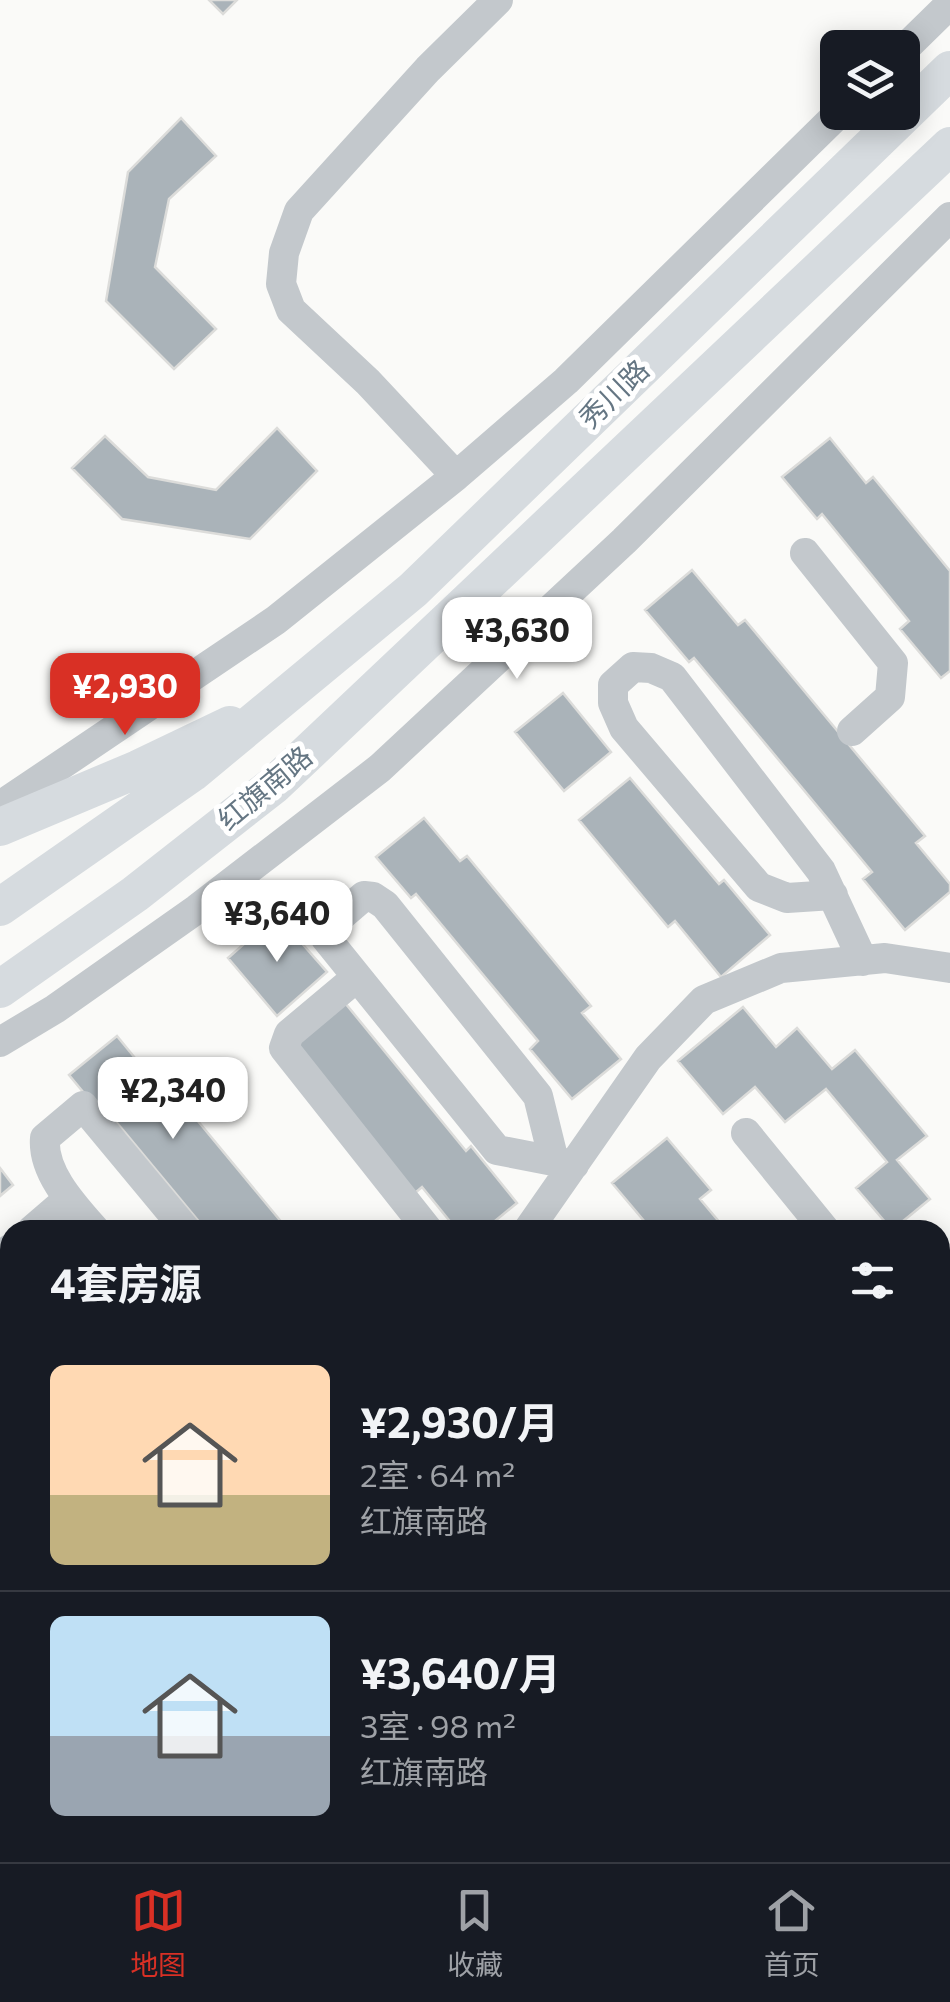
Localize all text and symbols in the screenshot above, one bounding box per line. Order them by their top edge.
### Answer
map controls [820,30,920,130]
button: layers [820,30,920,130]
street label: 秀川路 [571,352,655,435]
pin: ¥3,630 [436,597,598,682]
text: ¥3,630 [464,609,570,649]
pin: ¥2,930 [44,653,206,738]
text: ¥2,930 [72,665,178,705]
street label: 红旗南路 [211,738,318,836]
pin: ¥3,640 [196,880,358,965]
text: ¥3,640 [224,892,331,932]
pin: ¥2,340 [92,1057,254,1142]
text: ¥2,340 [120,1069,226,1109]
icon: filters [845,1253,900,1308]
text: 4套房源 [50,1256,202,1308]
text: ¥2,930/月 [360,1395,559,1447]
icon: home [130,1405,250,1525]
text: 2室 · 64 m² [360,1454,515,1494]
text: 红旗南路 [360,1500,488,1540]
text: ¥3,640/月 [360,1646,561,1698]
icon: home [130,1656,250,1776]
text: 3室 · 98 m² [360,1705,516,1745]
text: 红旗南路 [360,1751,488,1791]
tab: 地图 [130,1883,186,1983]
tab: 收藏 [447,1883,503,1983]
tab: 首页 [764,1883,820,1983]

